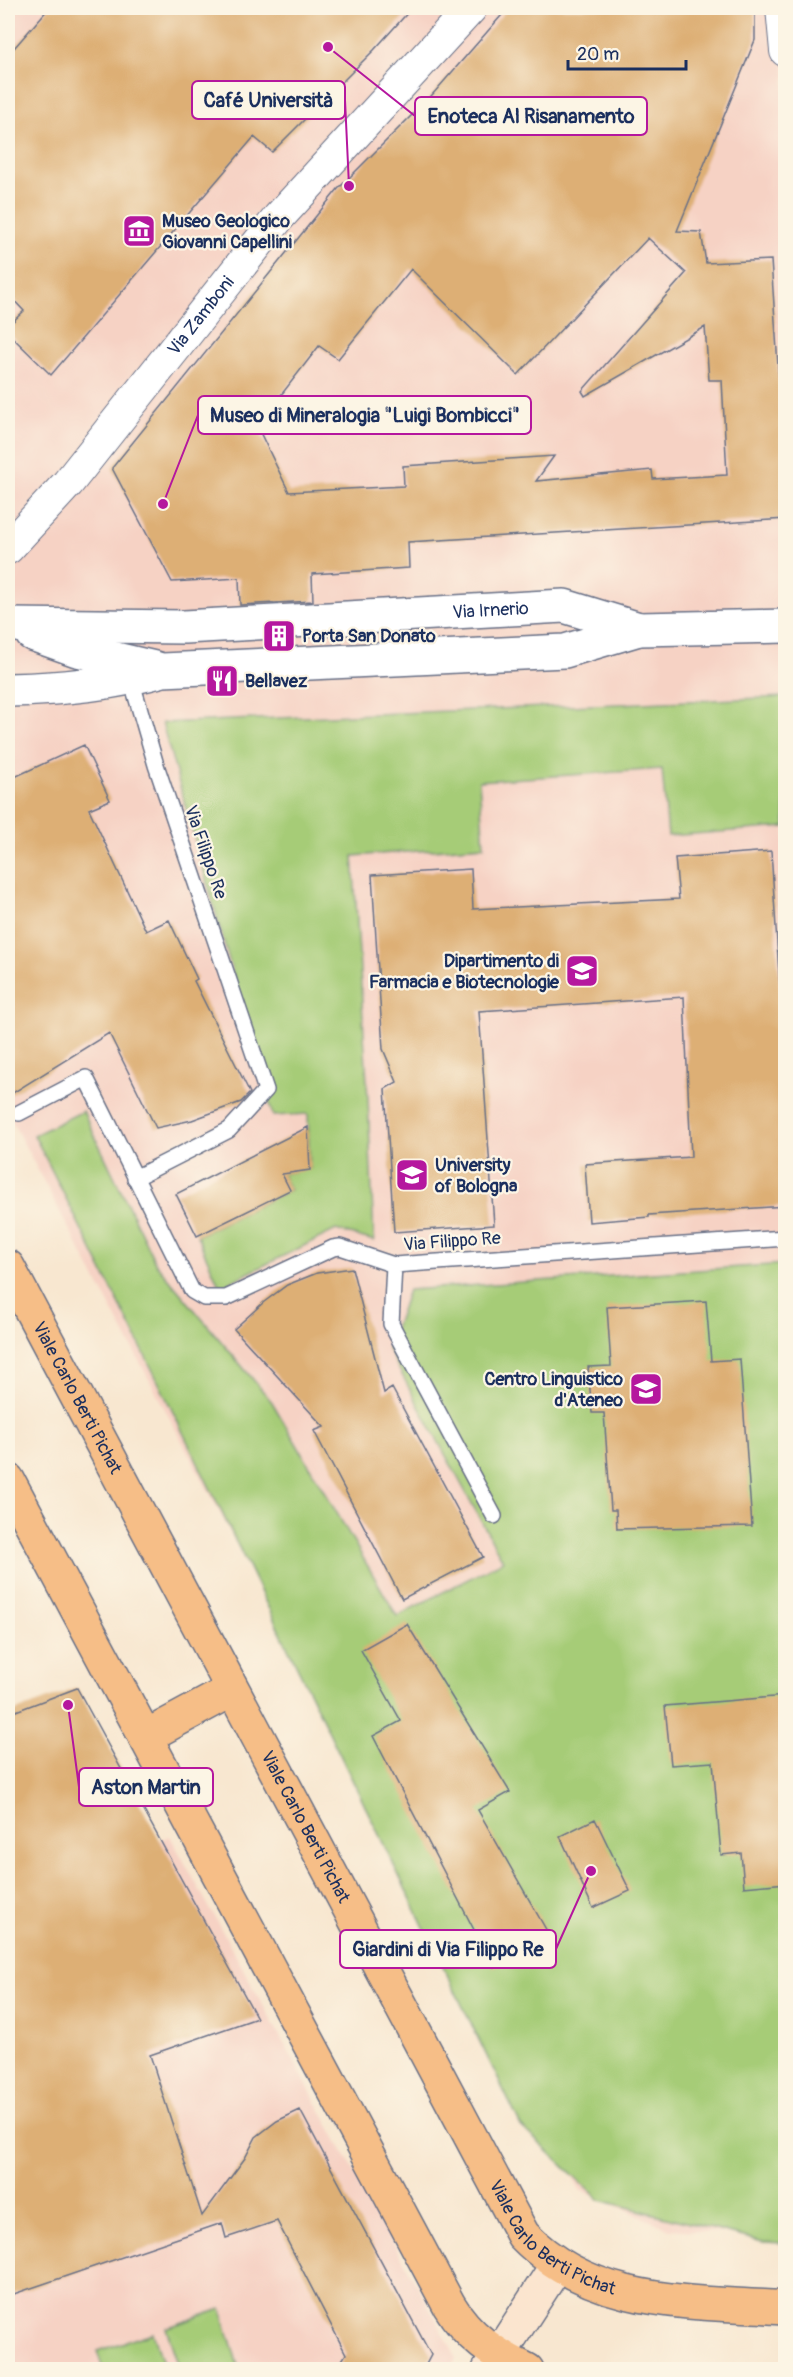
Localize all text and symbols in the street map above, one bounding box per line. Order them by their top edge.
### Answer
scale bar [568,33,686,71]
text: 20 m [577,43,619,66]
callout: Café Università [192,81,345,119]
text: Café Università [203,88,333,113]
callout: Enoteca Al Risanamento [415,97,647,135]
text: Enoteca Al Risanamento [427,104,635,129]
place label: Museo Geologico Giovanni Capellini [162,210,292,254]
museum icon: Museo Geologico Giovanni Capellini [121,213,157,249]
street label: Via Zamboni [163,272,240,360]
callout: Museo di Mineralogia "Luigi Bombicci" [198,396,531,434]
text: Museo di Mineralogia "Luigi Bombicci" [210,403,520,428]
street label: Via Irnerio [452,597,530,624]
building icon: Porta San Donato [261,618,297,654]
place label: Porta San Donato [302,625,436,648]
restaurant icon: Bellavez [204,663,240,699]
place label: Bellavez [245,670,308,693]
street label: Via Filippo Re [179,802,232,902]
place label: Dipartimento di Farmacia e Biotecnologie [369,950,560,994]
school or university icon: Dipartimento di Farmacia e Biotecnologie [564,953,600,989]
place label: University of Bologna [434,1154,518,1198]
school or university icon: University of Bologna [394,1157,430,1193]
street label: Via Filippo Re [403,1227,502,1256]
street label: Viale Carlo Berti Pichat [27,1318,127,1479]
place label: Centro Linguistico d'Ateneo [484,1368,623,1412]
school or university icon: Centro Linguistico d'Ateneo [628,1371,664,1407]
street label: Viale Carlo Berti Pichat [255,1747,356,1908]
callout: Aston Martin [79,1768,213,1806]
text: Aston Martin [91,1775,201,1800]
callout: Giardini di Via Filippo Re [340,1930,556,1968]
text: Giardini di Via Filippo Re [352,1937,545,1962]
street label: Viale Carlo Berti Pichat [484,2176,619,2301]

